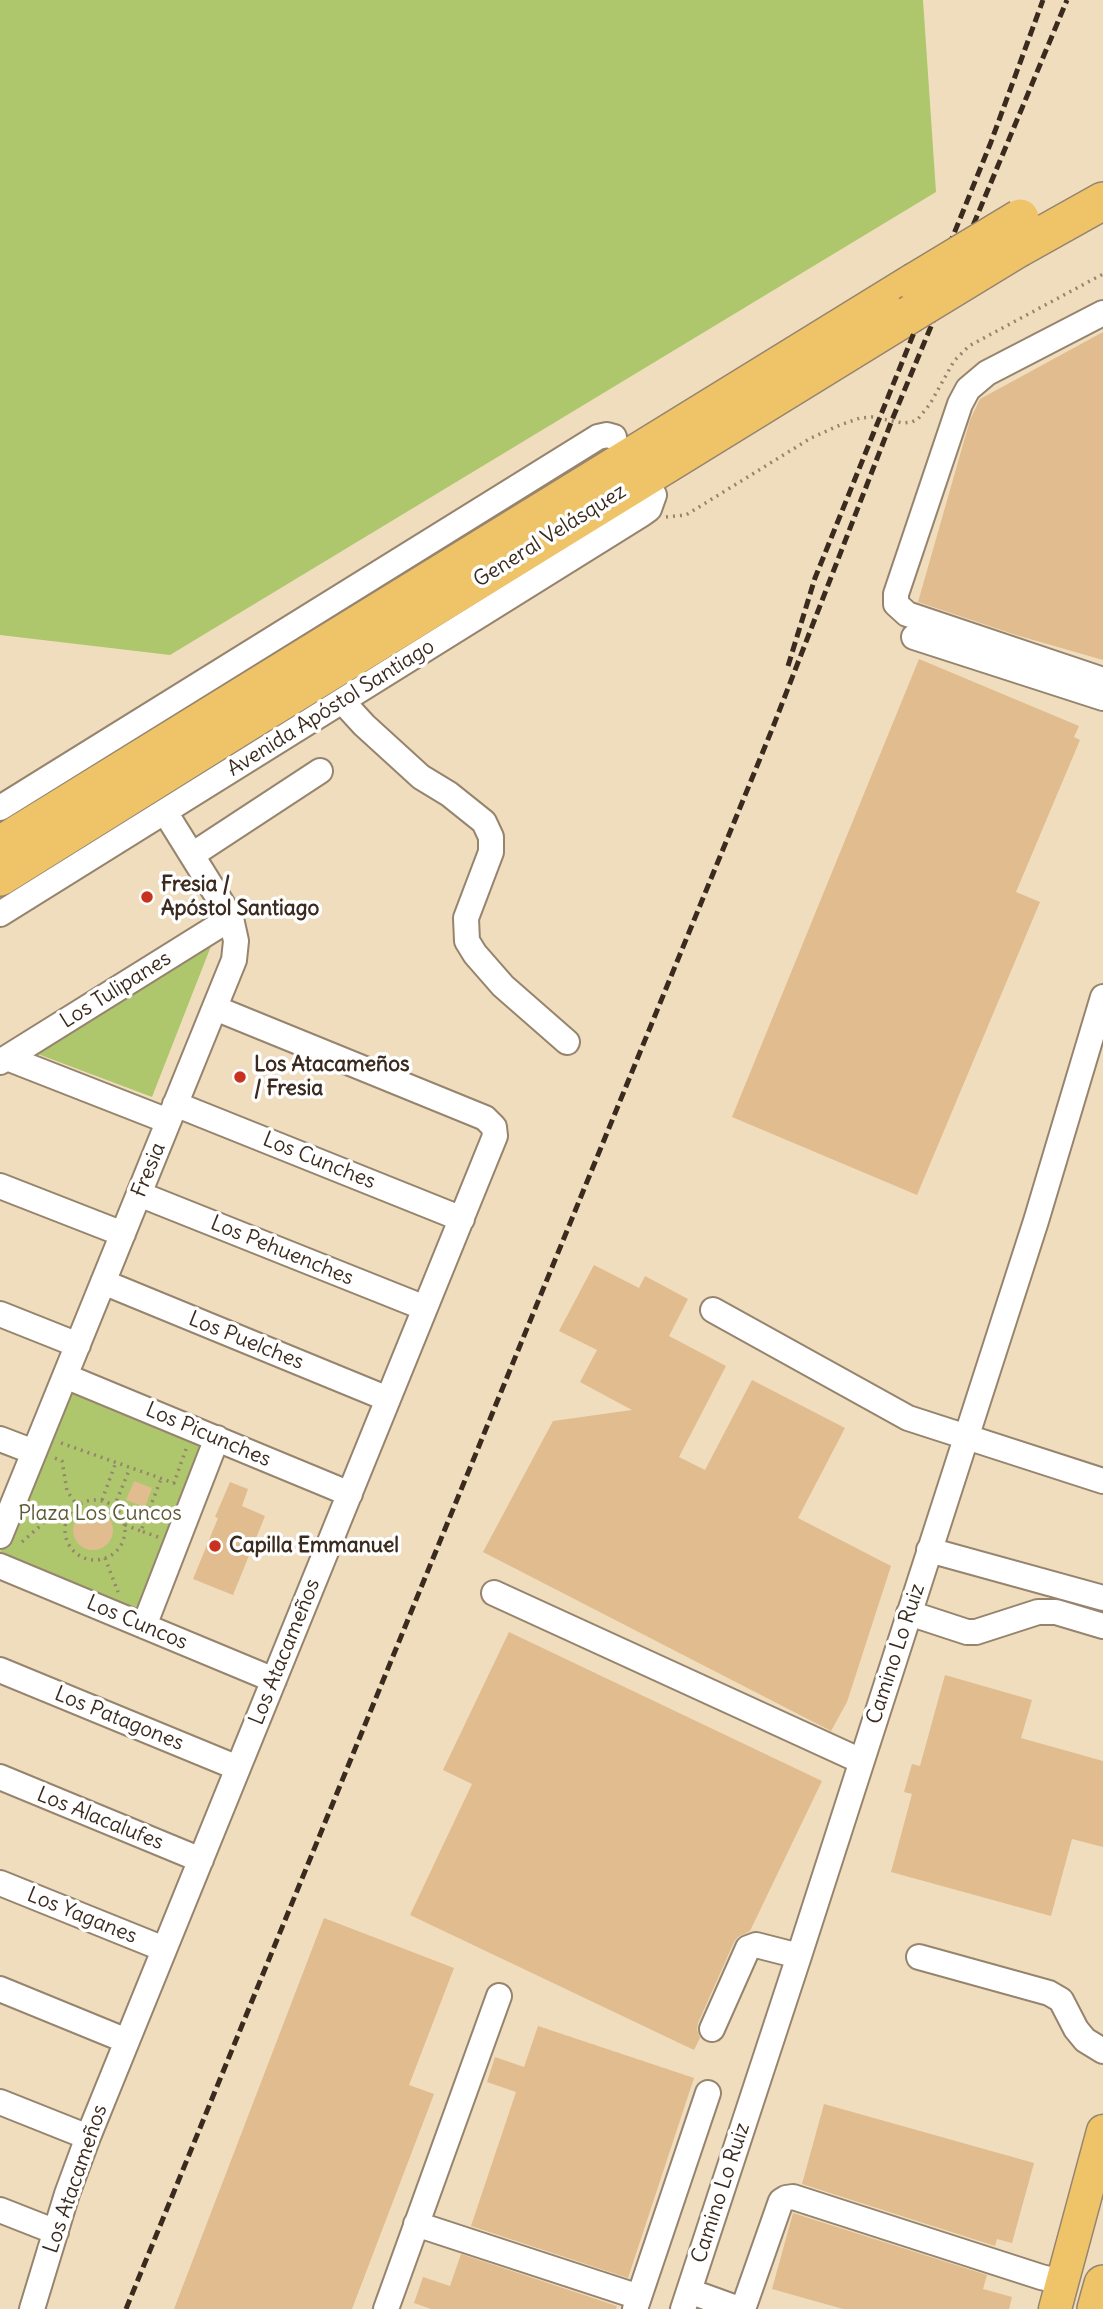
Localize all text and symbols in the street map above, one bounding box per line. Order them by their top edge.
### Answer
street label: General Velásquez [469,479,631,593]
street label: Avenida Apóstol Santiago [223,634,439,782]
place label: Fresia / Apóstol Santiago [161,872,319,922]
marker: Fresia / Apóstol Santiago [139,889,155,905]
street label: Los Tulipanes [56,946,176,1034]
place label: Los Atacameños / Fresia [254,1052,410,1102]
marker: Los Atacameños / Fresia [232,1069,248,1085]
street label: Los Cunches [259,1127,379,1195]
street label: Fresia [127,1139,171,1201]
street label: Los Pehuenches [207,1211,357,1291]
street label: Los Puelches [185,1306,307,1376]
street label: Los Picunches [142,1397,274,1473]
park label: Plaza Los Cuncos [18,1501,182,1527]
place label: Capilla Emmanuel [229,1533,399,1559]
marker: Capilla Emmanuel [207,1538,223,1554]
street label: Los Atacameños [244,1575,326,1729]
street label: Camino Lo Ruiz [861,1581,931,1727]
street label: Los Cuncos [83,1590,191,1656]
street label: Los Patagones [51,1682,187,1756]
street label: Los Alacalufes [33,1782,167,1856]
street label: Los Yaganes [23,1883,141,1949]
street label: Los Atacameños [39,2101,113,2257]
street label: Camino Lo Ruiz [686,2120,756,2266]

